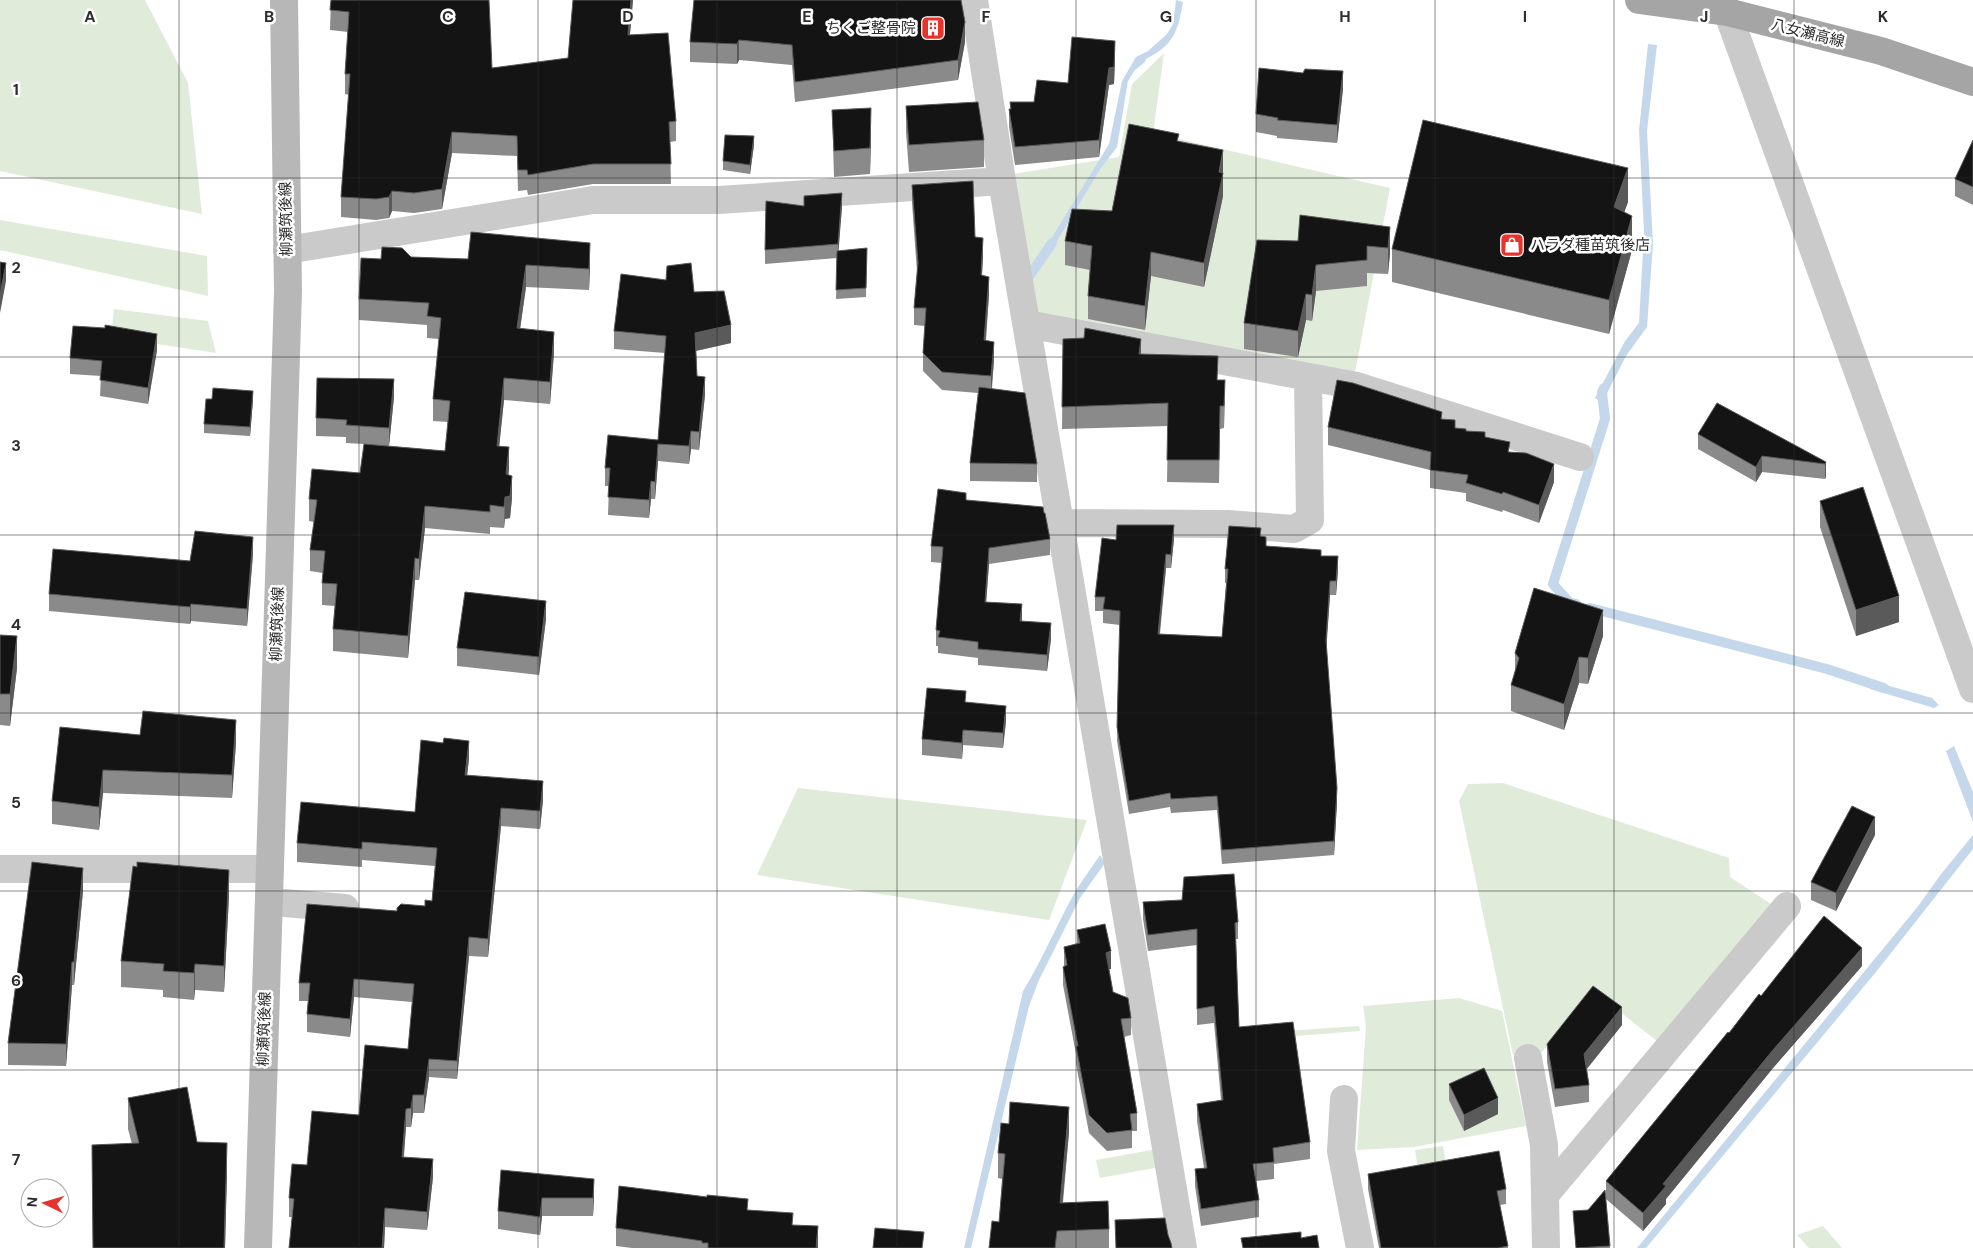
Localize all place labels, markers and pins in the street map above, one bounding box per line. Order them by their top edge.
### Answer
building icon: ちくご整骨院 [920,15,946,41]
place label: ちくご整骨院 [826,18,916,38]
shop icon: ハラダ種苗筑後店 [1499,232,1525,258]
place label: ハラダ種苗筑後店 [1530,235,1650,255]

